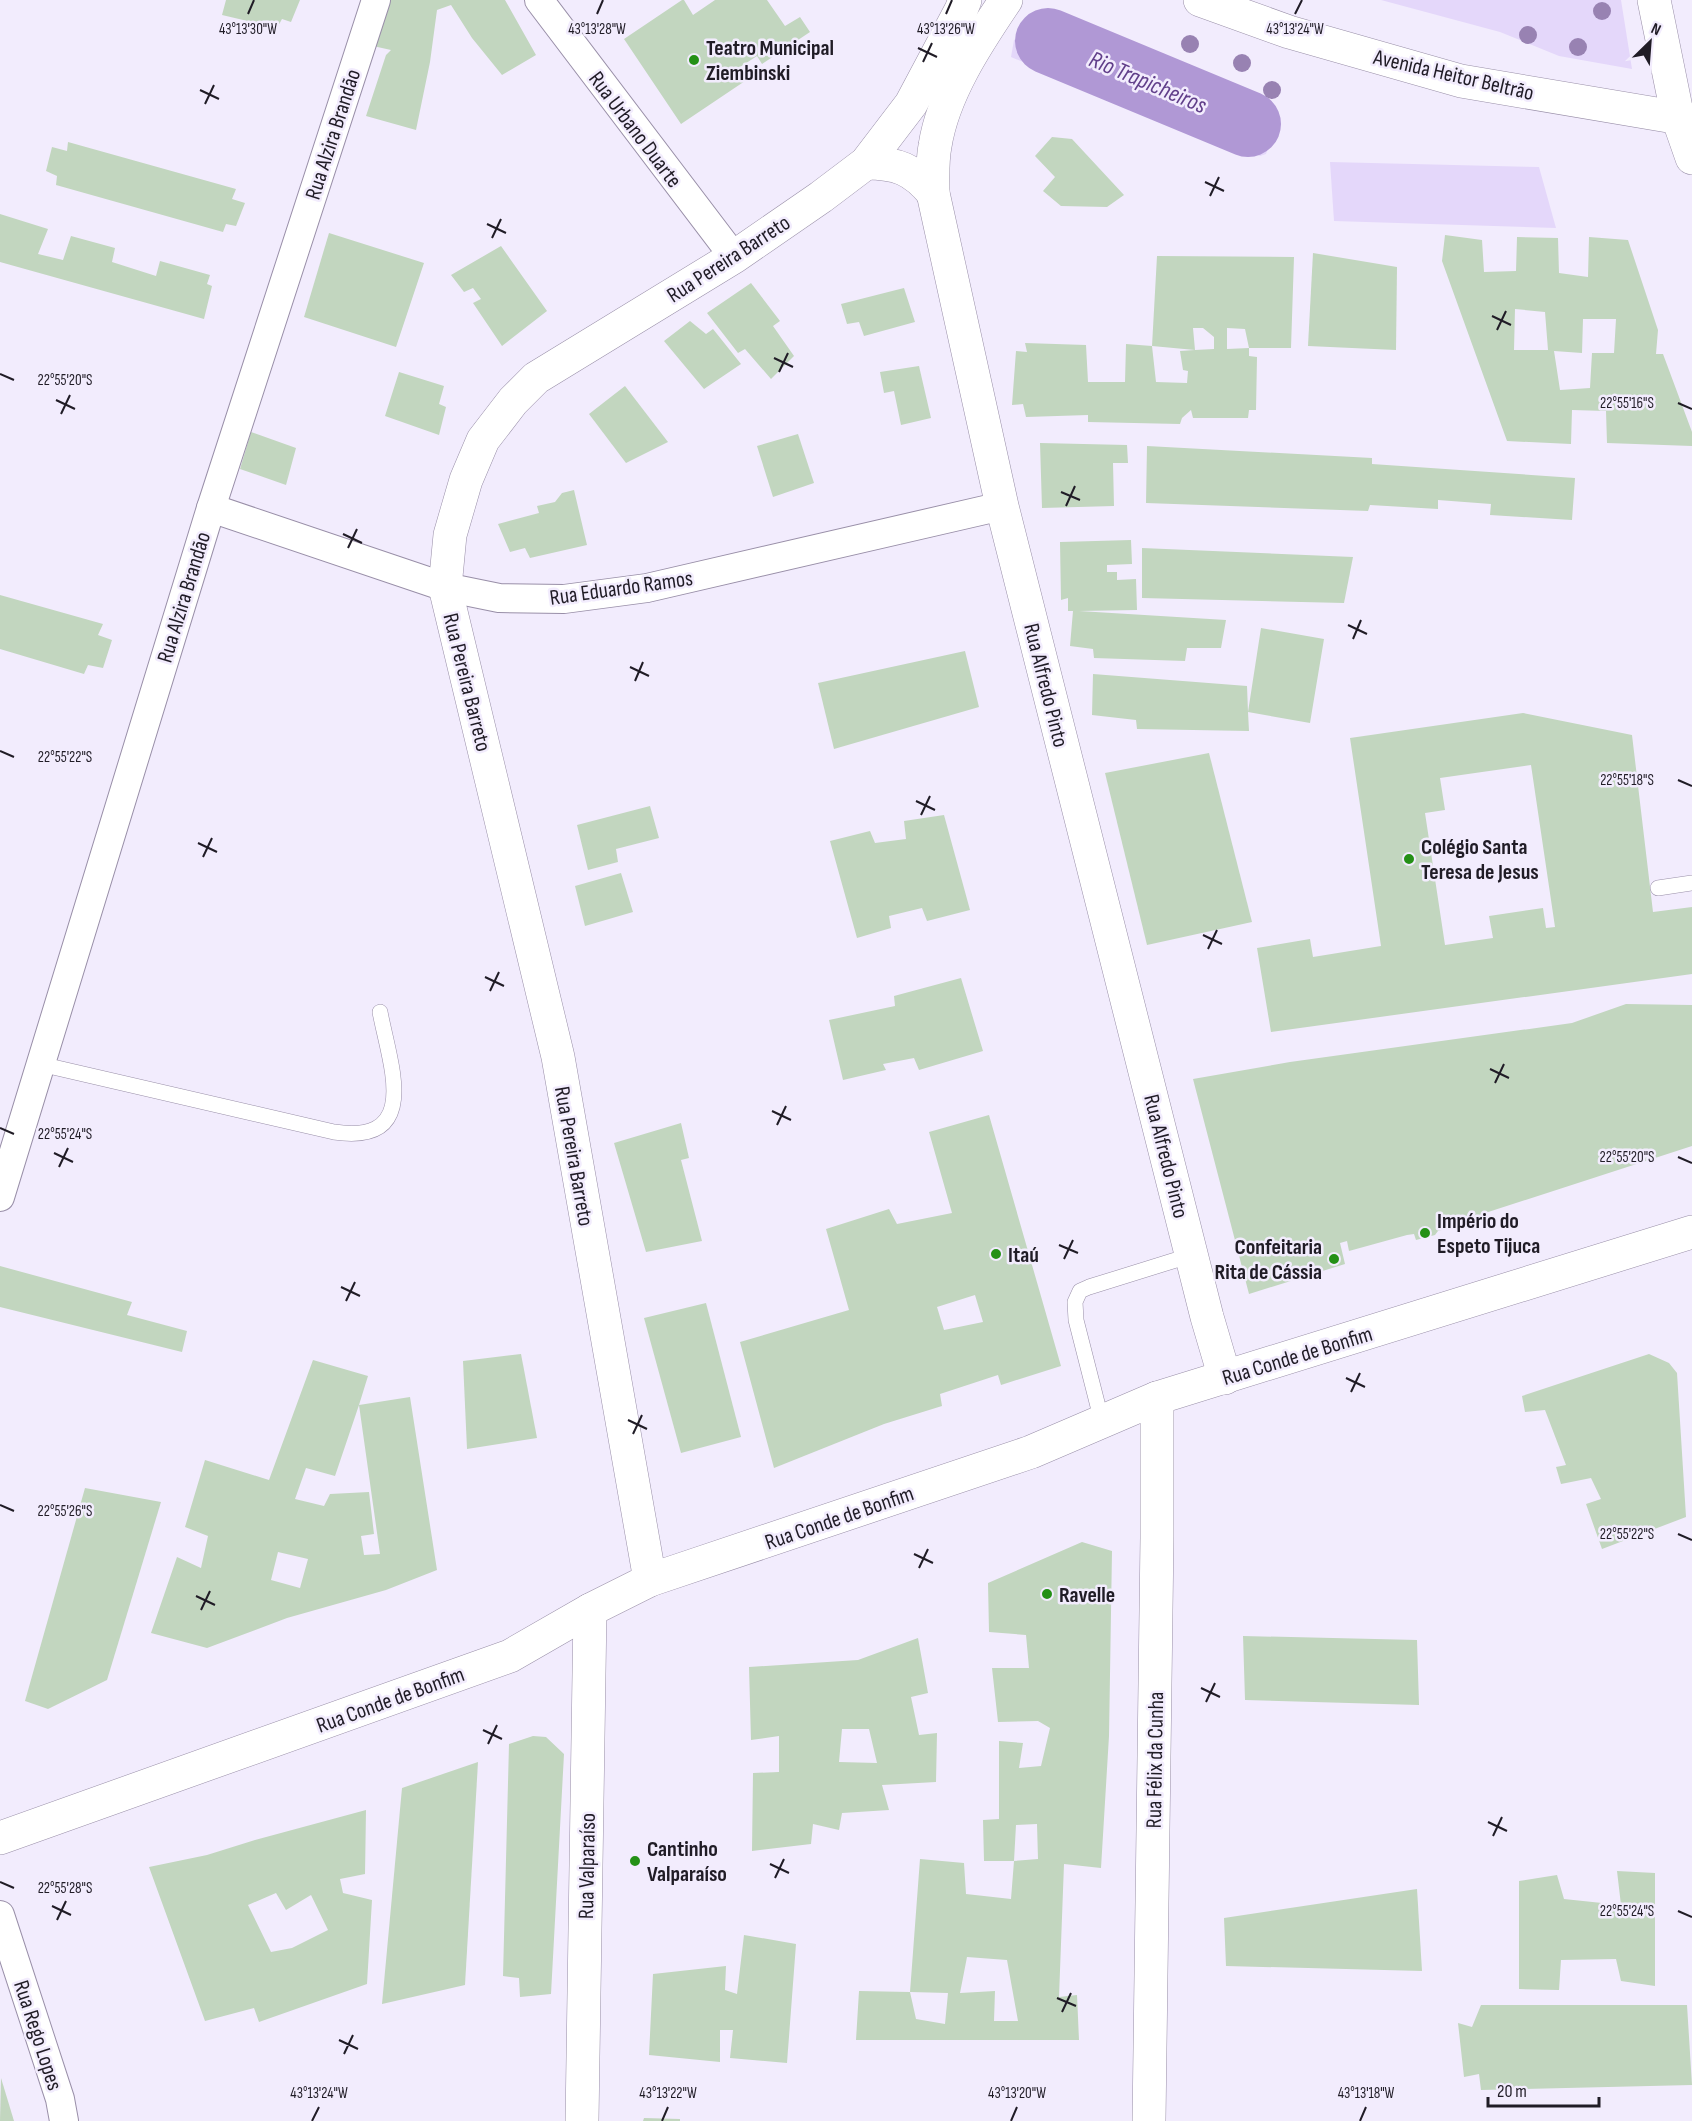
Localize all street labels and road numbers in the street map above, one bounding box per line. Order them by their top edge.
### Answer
street label: Avenida Heitor Beltrão [1370,44,1536,107]
street label: Rua Alzira Brandão [300,66,367,203]
street label: Rua Urbano Duarte [582,66,687,193]
street label: Rua Pereira Barreto [662,209,795,309]
street label: Rua Alzira Brandão [152,529,217,666]
street label: Rua Eduardo Ramos [548,565,695,612]
street label: Rua Pereira Barreto [436,611,497,754]
street label: Rua Alfredo Pinto [1017,621,1074,750]
street label: Rua Pereira Barreto [548,1084,599,1228]
street label: Rua Alfredo Pinto [1137,1092,1194,1221]
street label: Rua Conde de Bonfim [1219,1321,1376,1392]
street label: Rua Conde de Bonfim [762,1480,917,1556]
street label: Rua Conde de Bonfim [313,1661,468,1740]
street label: Rua Félix da Cunha [1141,1691,1170,1829]
street label: Rua Valparaíso [573,1813,602,1919]
street label: Rua Rego Lopes [7,1977,68,2094]

